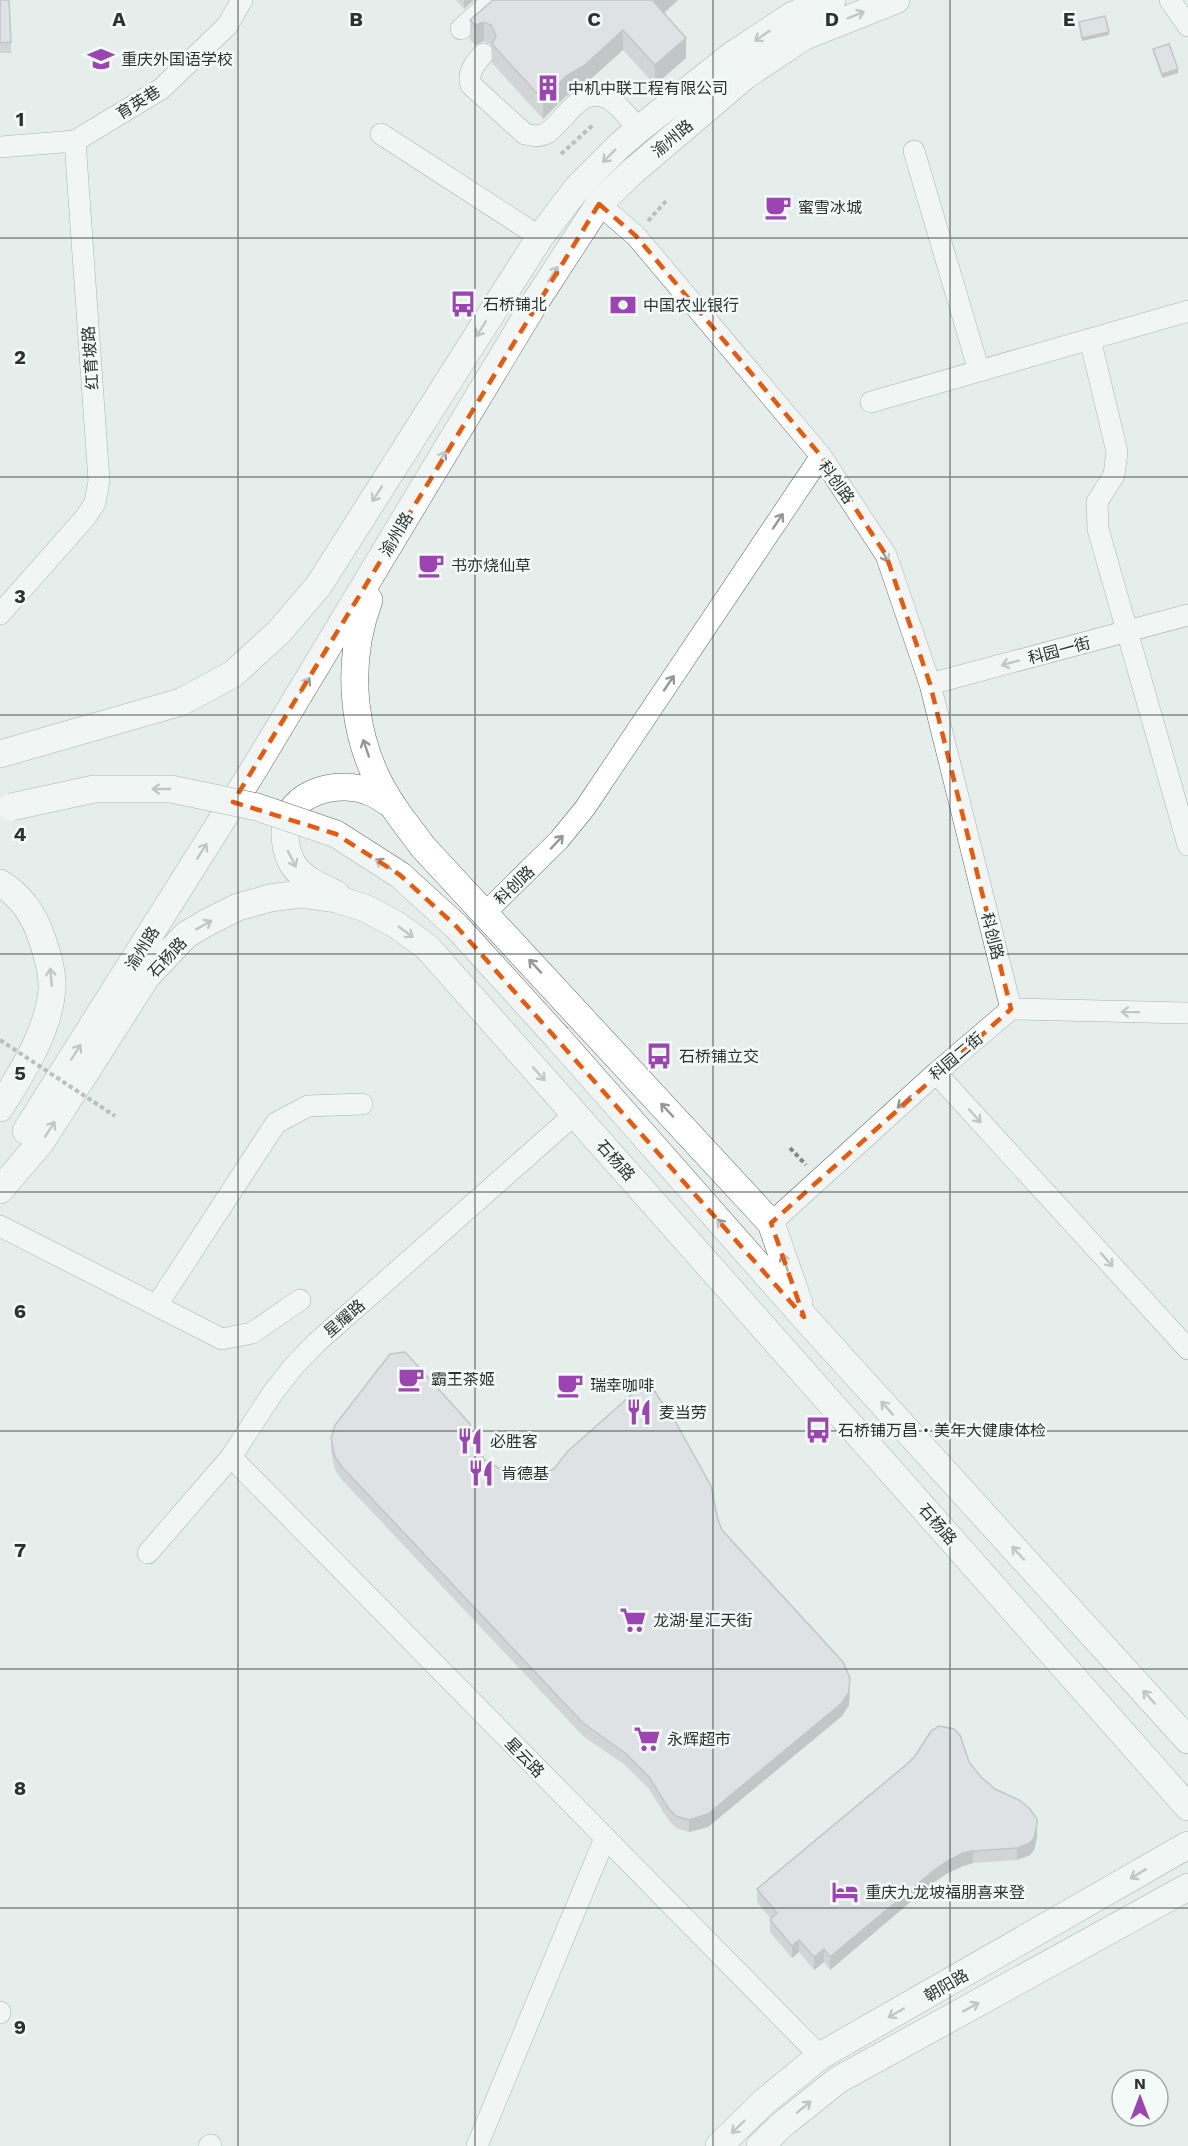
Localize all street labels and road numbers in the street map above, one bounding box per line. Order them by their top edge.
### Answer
street label: 育英巷 [113,82,164,123]
street label: 渝州路 [648,116,697,161]
street label: 红育坡路 [79,325,102,391]
street label: 科创路 [815,457,858,507]
street label: 渝州路 [376,509,417,560]
street label: 科园一街 [1026,633,1093,668]
street label: 科创路 [490,862,538,909]
street label: 科创路 [977,911,1008,962]
street label: 渝州路 [122,923,163,974]
street label: 石杨路 [144,933,191,981]
street label: 科园二街 [926,1029,987,1084]
street label: 石杨路 [593,1136,639,1185]
street label: 星耀路 [320,1295,369,1341]
street label: 石杨路 [915,1500,961,1549]
street label: 星云路 [501,1733,548,1781]
street label: 朝阳路 [921,1965,972,2006]

